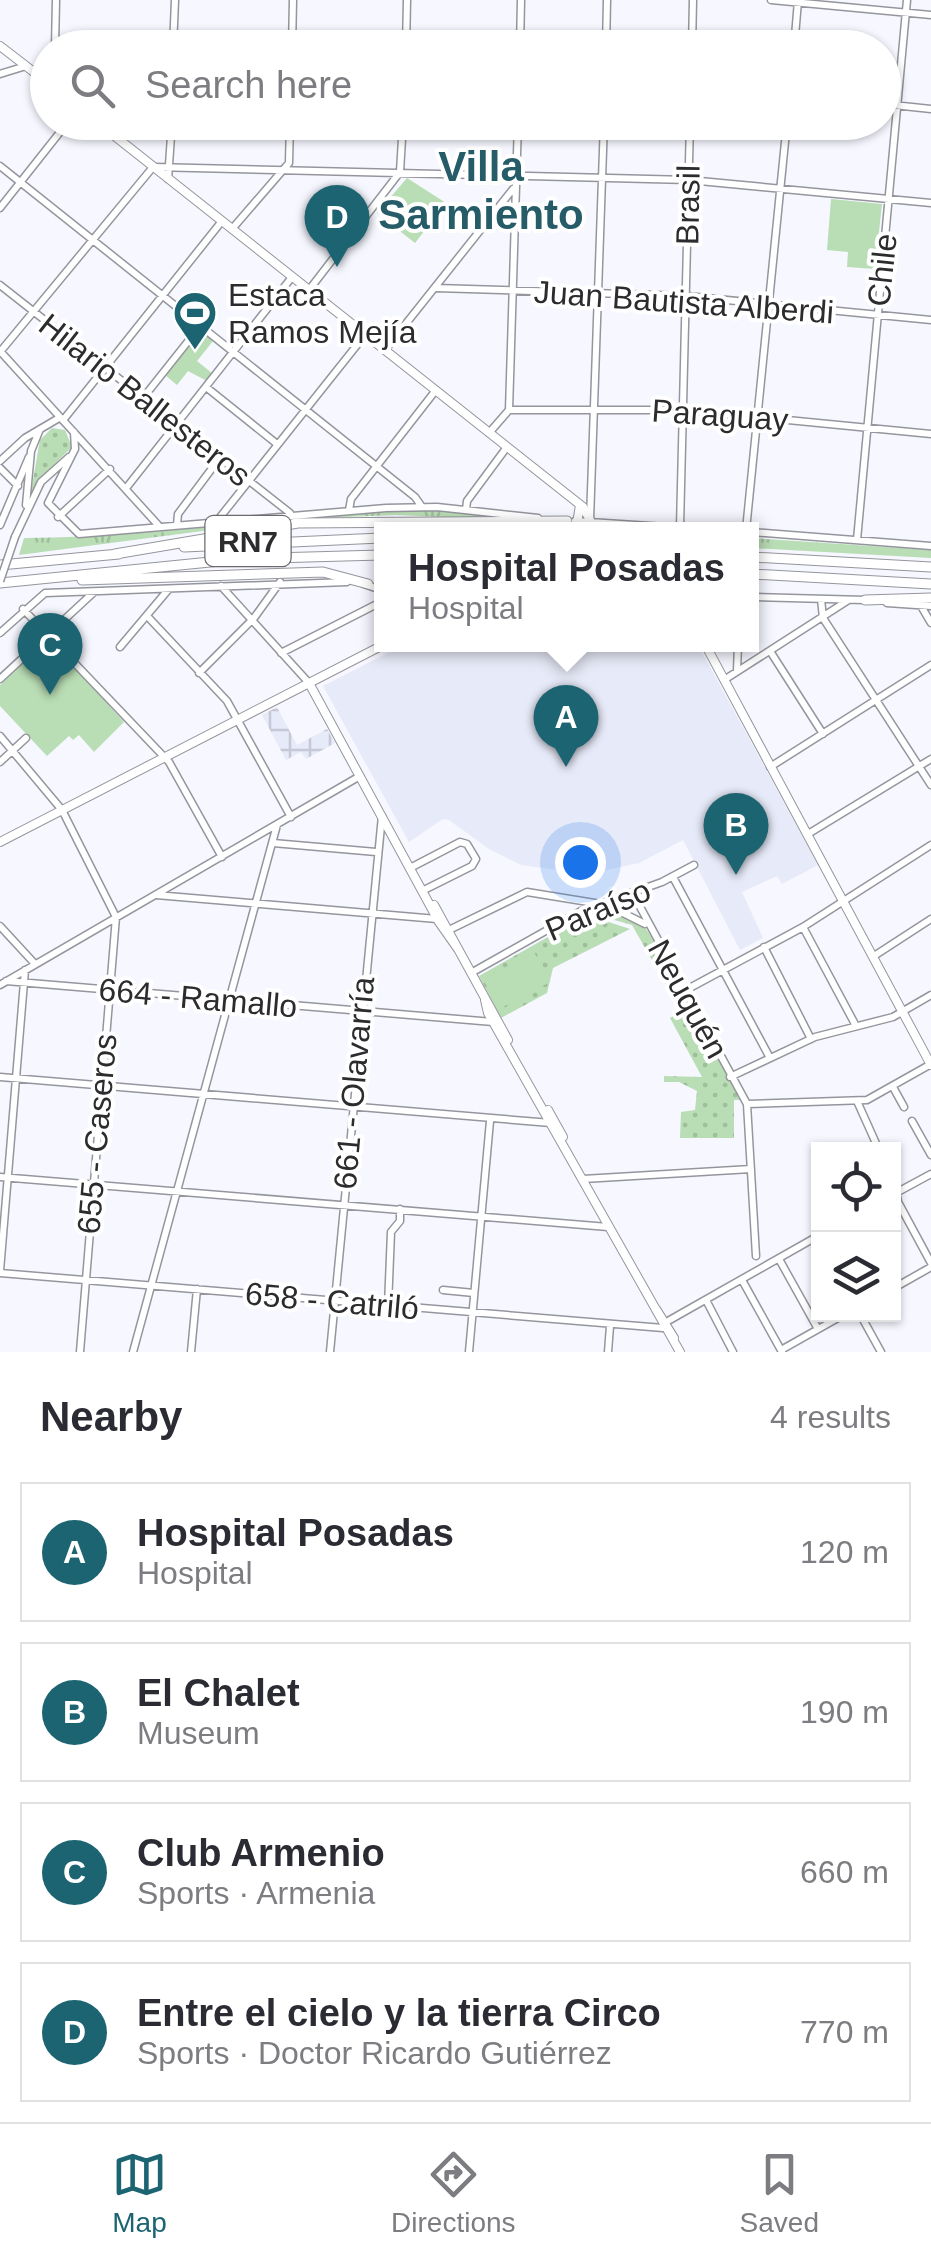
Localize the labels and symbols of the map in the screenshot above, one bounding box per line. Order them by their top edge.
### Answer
district label: Villa Sarmiento [378,143,584,238]
street label: Brasil [669,165,707,245]
pin: D [304,184,370,267]
street label: Chile [860,232,904,308]
street label: Juan Bautista Alberdi [533,274,835,330]
place label: Estaca Ramos Mejía [228,277,417,350]
sports icon: Estaca Ramos Mejía [172,290,218,351]
street label: Hilario Ballesteros [32,306,258,494]
street label: Paraguay [650,392,790,438]
road number: RN7 [206,516,290,566]
pin: C [18,612,82,695]
pin: A [534,684,598,767]
pin: B [704,792,768,875]
your location [555,837,606,888]
street label: Paraíso [540,872,656,948]
street label: Neuquén [641,933,735,1065]
street label: 664 - Ramallo [97,971,299,1025]
street label: 661 - Olavarría [327,975,381,1191]
street label: 655 - Caseros [70,1032,124,1236]
street label: 658 - Catriló [244,1275,420,1327]

